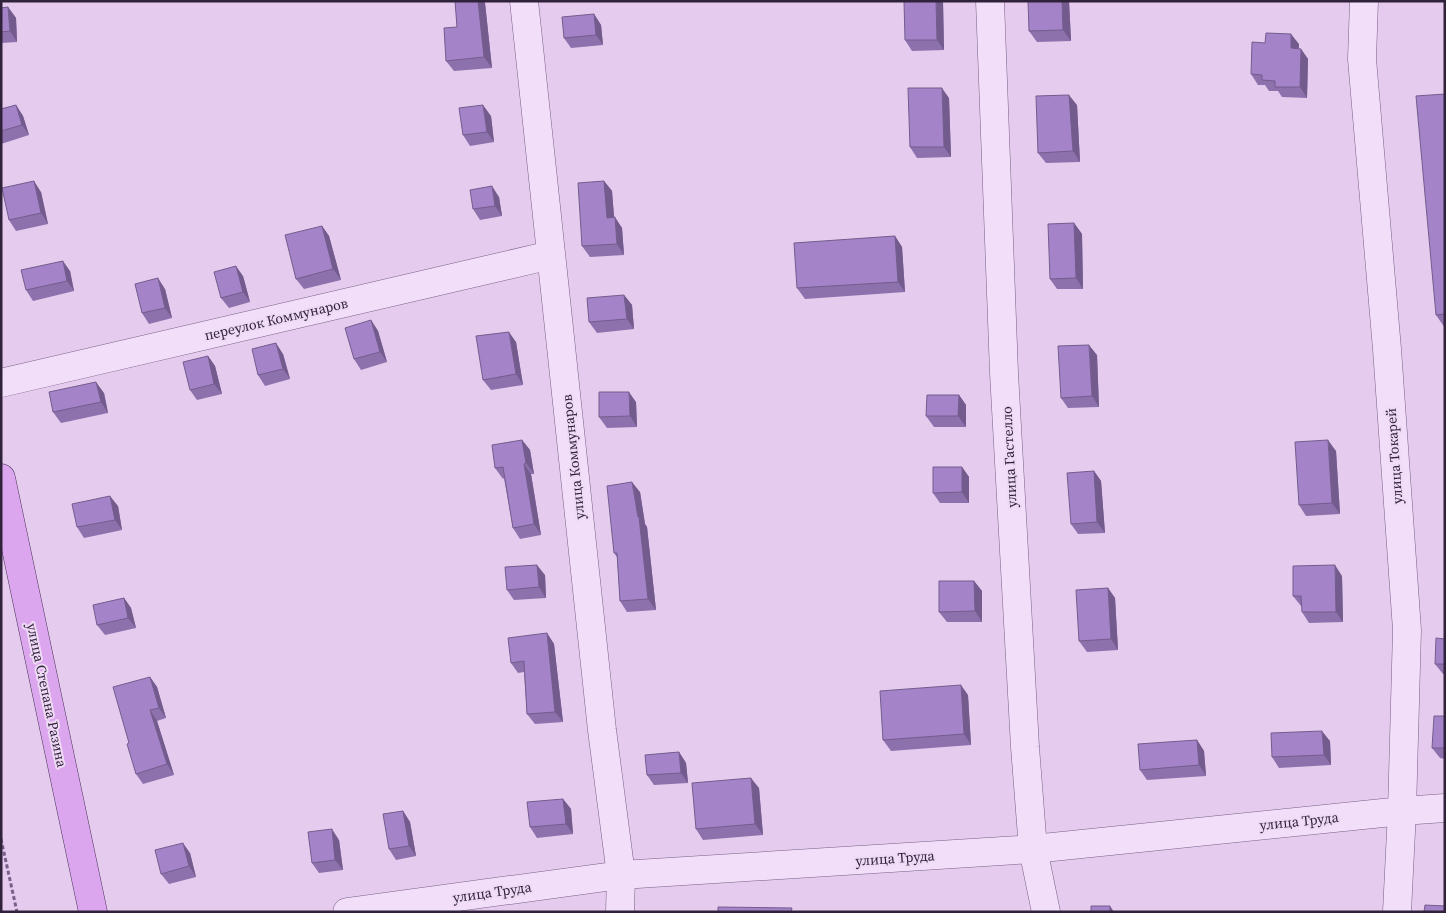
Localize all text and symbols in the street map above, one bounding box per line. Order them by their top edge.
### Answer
street label: переулок Коммунаров [202,293,350,345]
street label: улица Коммунаров [556,394,590,520]
street label: улица Гастелло [996,405,1022,508]
street label: улица Токарей [1381,407,1407,505]
street label: улица Степана Разина [22,621,72,770]
street label: улица Труда [1258,807,1340,835]
street label: улица Труда [855,845,936,871]
street label: улица Труда [451,876,534,907]

